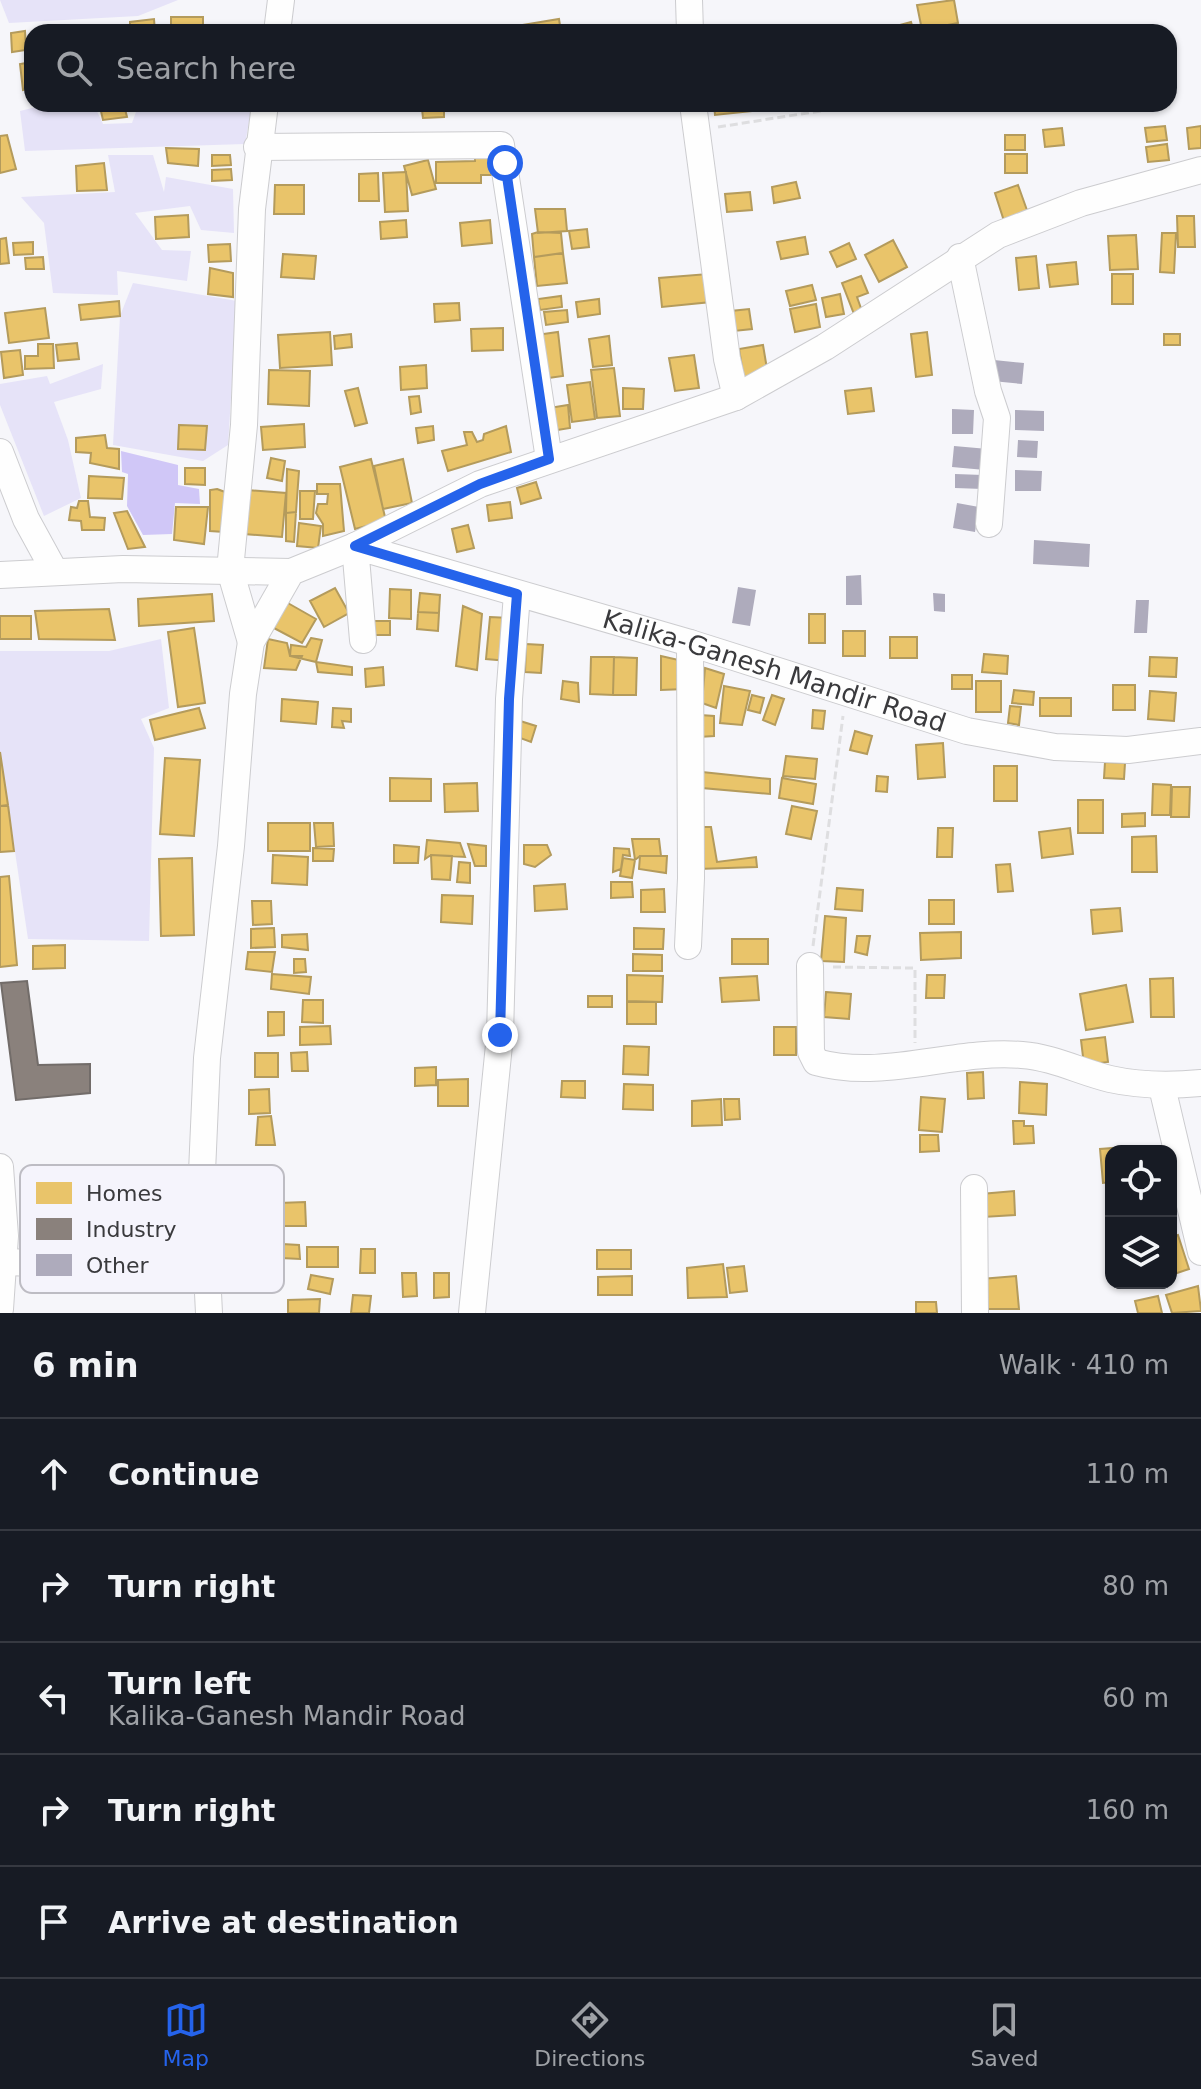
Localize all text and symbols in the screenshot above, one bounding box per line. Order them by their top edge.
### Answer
search box [24,24,1177,112]
icon: search [52,46,96,90]
text: Search here [116,51,296,86]
route start [487,145,523,181]
street label: Kalika-Ganesh Mandir Road [599,604,950,738]
route end [482,1017,518,1053]
map controls [1105,1145,1177,1289]
button: locate [1105,1145,1177,1217]
legend [20,1165,284,1293]
text: Homes [86,1181,162,1206]
text: Industry [86,1217,177,1242]
button: layers [1105,1217,1177,1289]
text: Other [86,1253,149,1278]
text: 6 min [32,1345,139,1385]
text: Walk · 410 m [999,1350,1169,1380]
icon: ahead [32,1452,76,1496]
text: Continue [108,1457,260,1492]
text: 110 m [1086,1459,1169,1489]
icon: right [32,1564,76,1608]
text: Turn right [108,1569,275,1604]
text: 80 m [1102,1571,1169,1601]
text: Turn left [108,1666,251,1701]
icon: left [32,1676,76,1720]
text: 60 m [1102,1683,1169,1713]
text: Kalika-Ganesh Mandir Road [108,1701,465,1731]
icon: right [32,1788,76,1832]
text: Turn right [108,1793,275,1828]
text: 160 m [1086,1795,1169,1825]
icon: arrive [32,1900,76,1944]
text: Arrive at destination [108,1905,459,1940]
tab: Map [163,1998,209,2071]
tab: Directions [534,1998,645,2071]
tab: Saved [970,1998,1038,2071]

